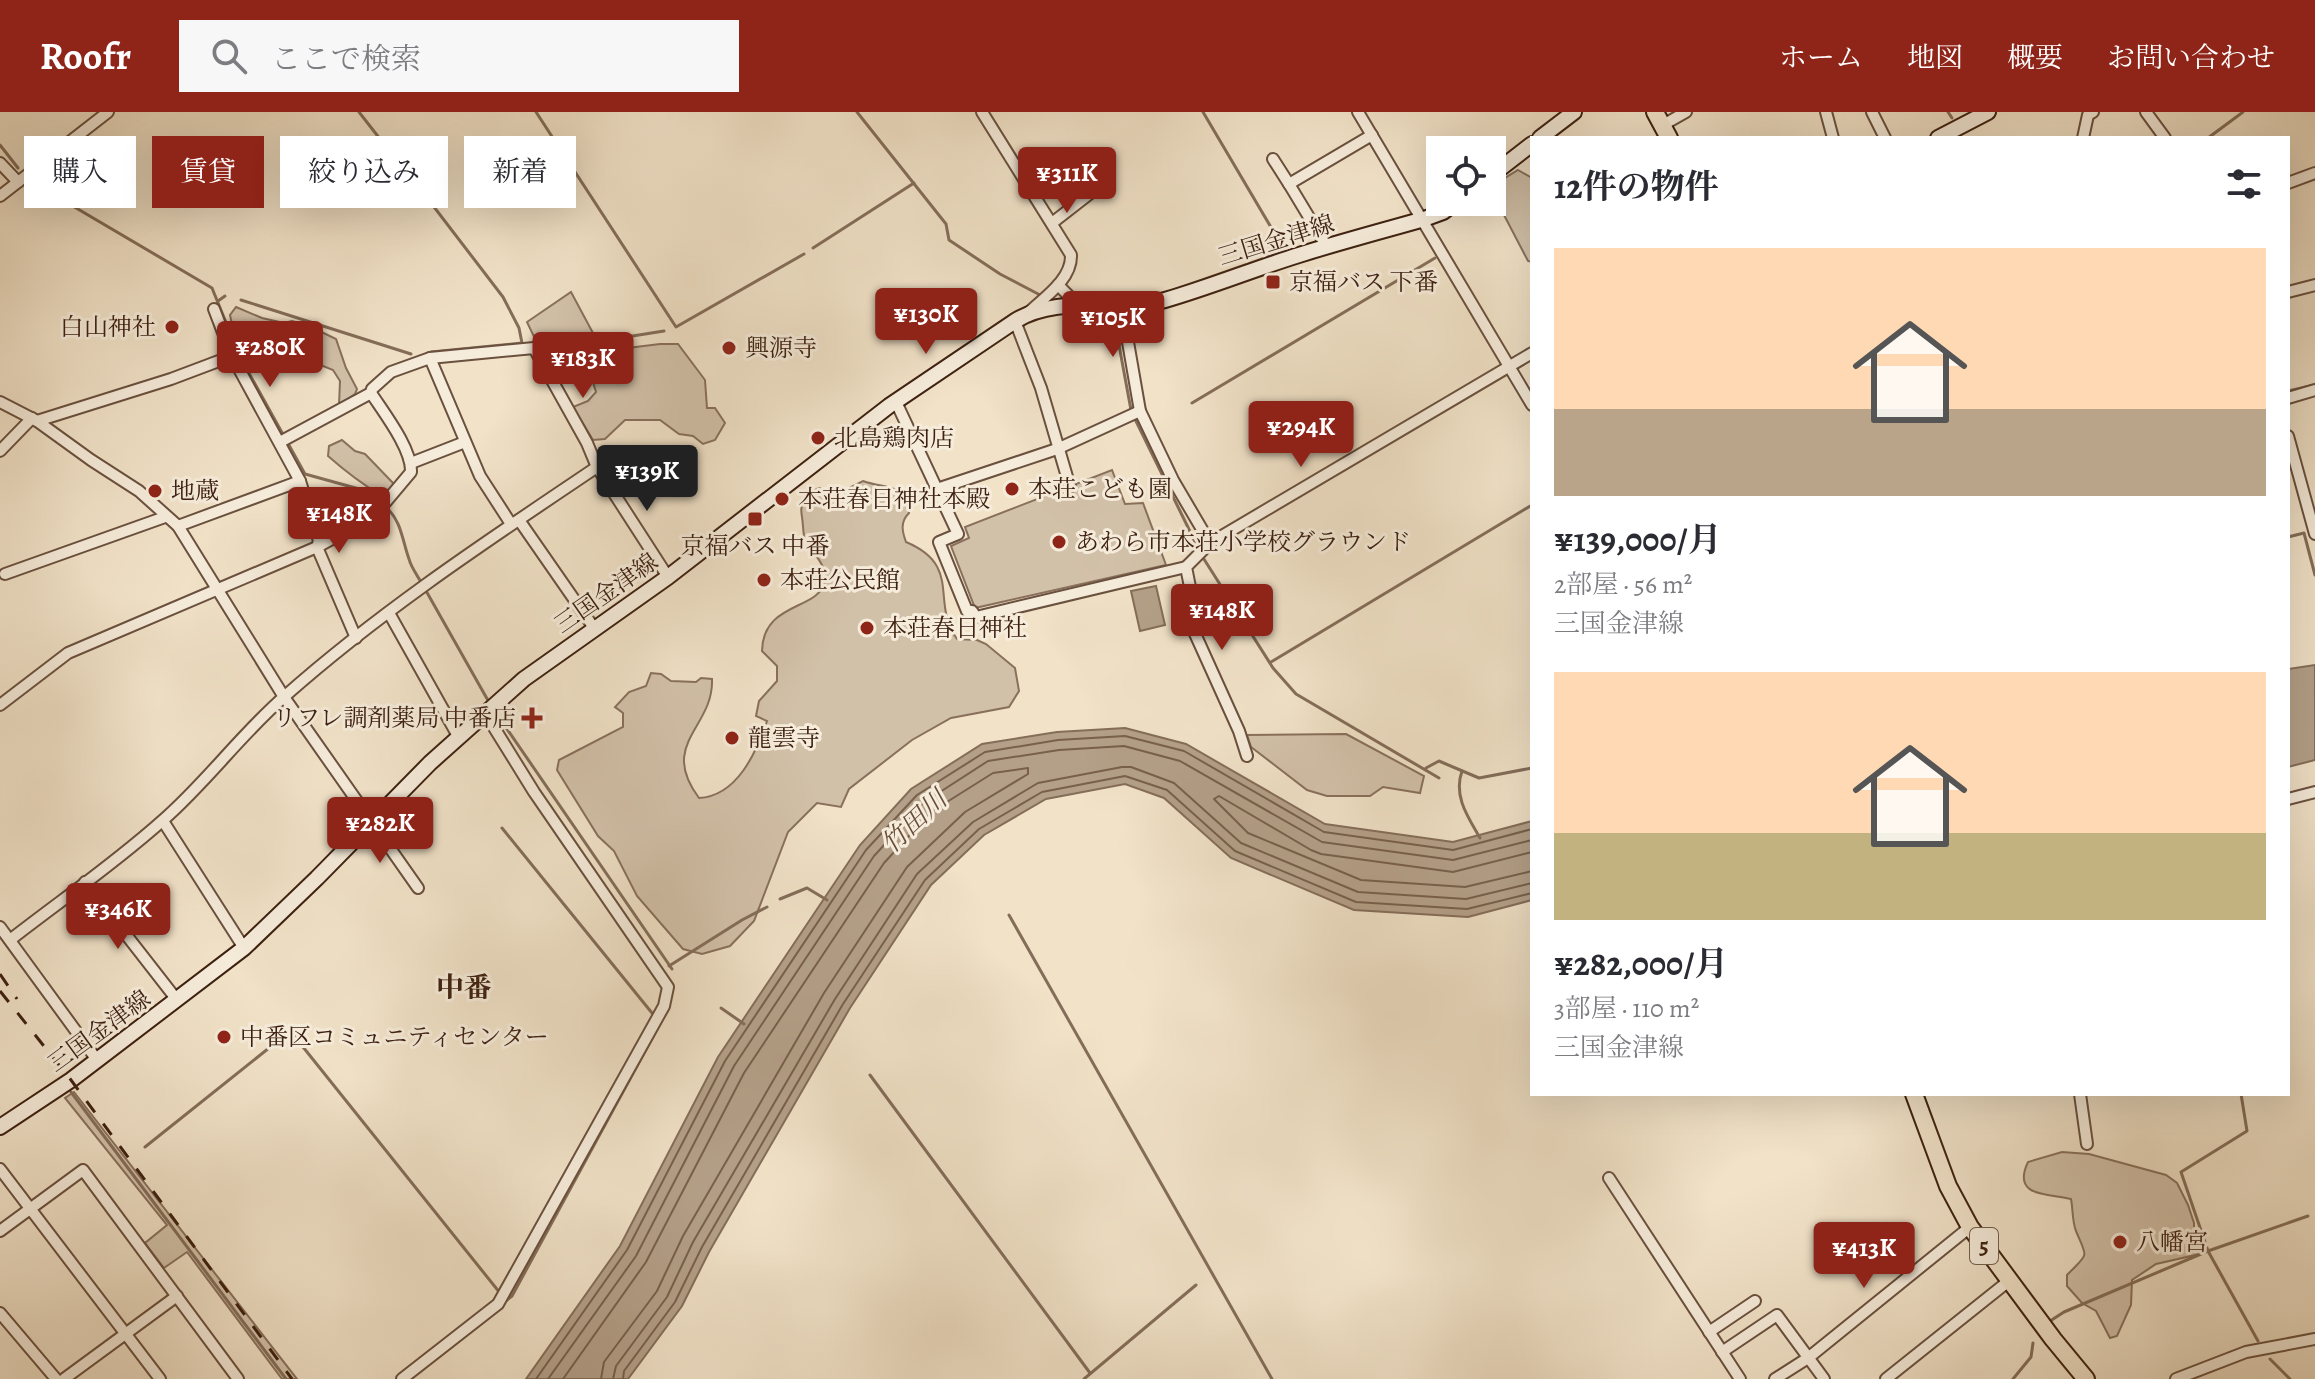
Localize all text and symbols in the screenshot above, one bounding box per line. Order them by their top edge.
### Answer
search box [179,20,739,92]
text: Roofr [40,30,131,82]
icon: search [207,34,251,78]
text: ここで検索 [271,39,421,79]
text: ホーム [1779,39,1863,77]
text: 地図 [1907,39,1963,77]
text: 概要 [2007,39,2063,77]
text: お問い合わせ [2107,39,2275,77]
chip: 購入 [24,136,136,208]
chip: 賃貸 [152,136,264,208]
chip: 絞り込み [280,136,448,208]
chip: 新着 [464,136,576,208]
map controls [1426,136,1506,216]
button: locate [1426,136,1506,216]
pin: ¥311K [1011,147,1123,215]
text: ¥311K [1036,155,1098,190]
icon: filters [2222,162,2266,206]
text: 12件の物件 [1554,163,1719,210]
street label: 三国金津線 [1214,207,1338,273]
place label: 京福バス 下番 [1289,266,1438,298]
marker: 京福バス 下番 [1264,273,1282,291]
pin: ¥130K [870,288,982,356]
pin: ¥105K [1057,291,1169,359]
text: ¥130K [893,296,959,331]
text: ¥105K [1080,299,1146,334]
icon: home [1838,300,1982,444]
place label: 白山神社 [60,311,156,343]
marker: 白山神社 [163,318,181,336]
pin: ¥280K [214,321,326,389]
text: ¥280K [235,329,305,364]
pin: ¥183K [527,332,639,400]
place label: 興源寺 [745,332,817,364]
marker: 興源寺 [720,339,738,357]
text: ¥183K [551,340,615,375]
pin: ¥294K [1245,401,1357,469]
text: ¥294K [1267,409,1335,444]
place label: 北島鶏肉店 [834,422,954,454]
marker: 北島鶏肉店 [809,429,827,447]
pin: ¥139K [591,445,703,513]
text: ¥139K [615,453,679,488]
place label: 本荘こども園 [1028,473,1172,505]
place label: 地蔵 [171,475,219,507]
marker: 本荘こども園 [1003,480,1021,498]
marker: 地蔵 [146,482,164,500]
place label: 本荘春日神社本殿 [798,483,990,515]
pin: ¥148K [283,487,395,555]
marker: 本荘春日神社本殿 [773,490,791,508]
text: ¥148K [306,495,372,530]
marker: 京福バス 中番 [746,510,764,528]
text: ¥139,000/月 [1554,516,1722,563]
place label: あわら市本荘小学校グラウンド [1075,526,1411,558]
place label: 京福バス 中番 [681,530,829,562]
marker: あわら市本荘小学校グラウンド [1050,533,1068,551]
street label: 三国金津線 [548,545,664,641]
place label: 本荘公民館 [780,564,900,596]
text: 2部屋 · 56 m² [1554,567,1692,602]
marker: 本荘公民館 [755,571,773,589]
pin: ¥148K [1166,584,1278,652]
text: ¥148K [1189,592,1255,627]
text: 三国金津線 [1554,606,1684,641]
place label: 本荘春日神社 [883,612,1027,644]
marker: 本荘春日神社 [858,619,876,637]
place label: リフレ調剤薬局 中番店 [272,702,516,734]
marker: リフレ調剤薬局 中番店 [523,709,541,727]
place label: 龍雲寺 [748,722,820,754]
icon: home [1838,724,1982,868]
marker: 龍雲寺 [723,729,741,747]
water label: 竹田川 [874,781,957,861]
pin: ¥282K [324,797,436,865]
text: ¥282K [345,805,415,840]
pin: ¥346K [62,883,174,951]
text: ¥346K [84,891,152,926]
text: ¥282,000/月 [1554,940,1728,987]
district label: 中番 [436,969,492,1007]
street label: 三国金津線 [41,983,157,1079]
text: 3部屋 · 110 m² [1554,991,1699,1026]
place label: 中番区コミュニティセンター [240,1021,549,1053]
marker: 中番区コミュニティセンター [215,1028,233,1046]
text: 三国金津線 [1554,1030,1684,1065]
pin: ¥413K [1808,1222,1920,1290]
place label: 八幡宮 [2136,1226,2208,1258]
road number: 5 [1970,1228,1998,1264]
text: ¥413K [1832,1230,1896,1265]
marker: 八幡宮 [2111,1233,2129,1251]

